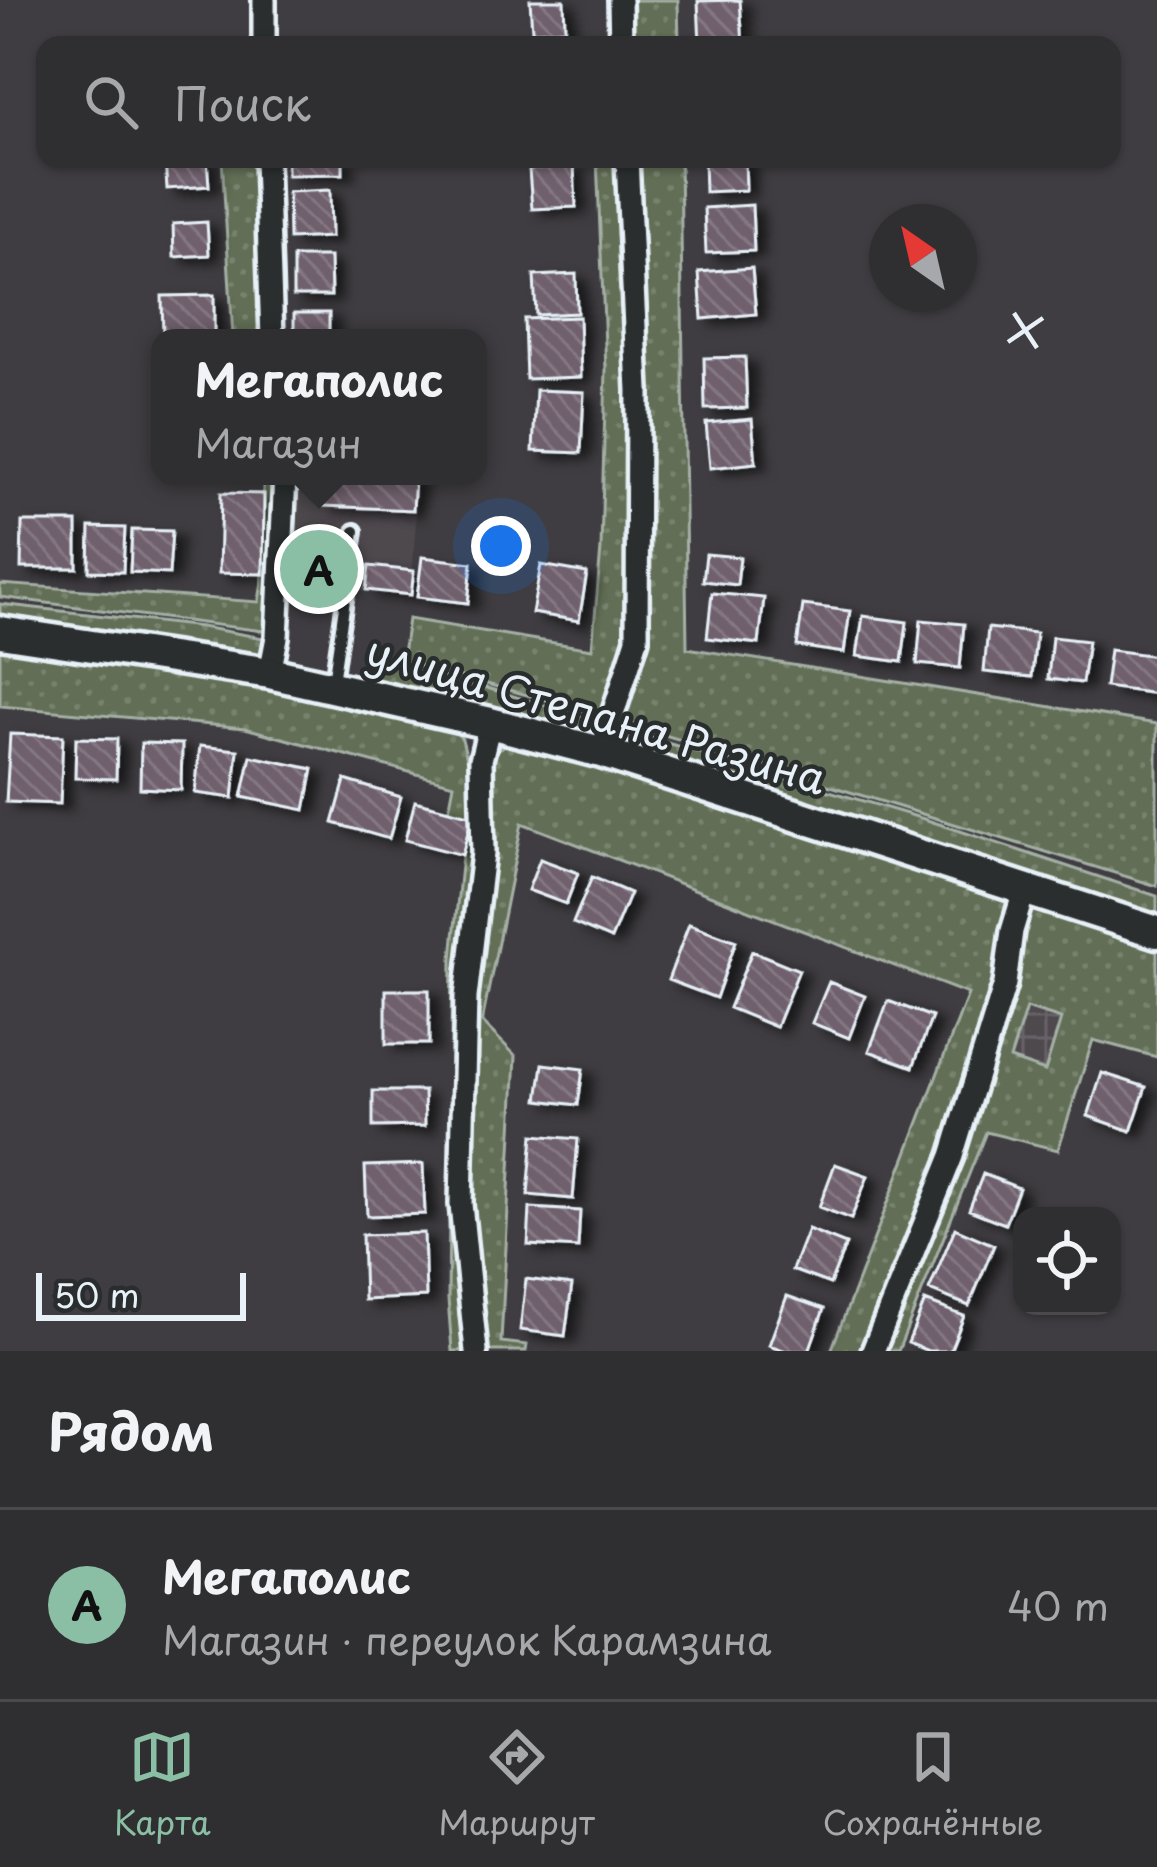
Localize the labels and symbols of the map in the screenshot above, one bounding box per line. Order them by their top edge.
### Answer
north arrow [869,204,977,312]
your location [471,516,531,576]
pin: A [280,524,358,614]
street label: улица Степана Разина [360,617,834,809]
scale bar [36,1267,246,1320]

